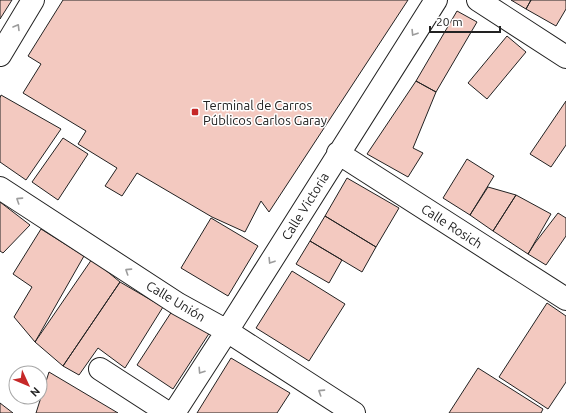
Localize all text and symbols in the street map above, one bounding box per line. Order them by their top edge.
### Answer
scale bar [430,8,500,34]
text: 20 m [436,15,463,28]
one-way arrow [12,24,19,31]
one-way arrow [411,29,419,36]
place label: Terminal de Carros Públicos Carlos Garay [203,98,327,127]
marker: Terminal de Carros Públicos Carlos Garay [190,107,200,117]
street label: Calle Victoria [279,170,331,242]
one-way arrow [16,197,23,205]
street label: Calle Rosich [419,201,485,251]
one-way arrow [268,257,275,264]
one-way arrow [125,269,132,276]
street label: Calle Unión [144,278,208,324]
north arrow [8,365,48,405]
one-way arrow [198,367,206,374]
text: N [28,385,42,399]
one-way arrow [318,389,325,397]

